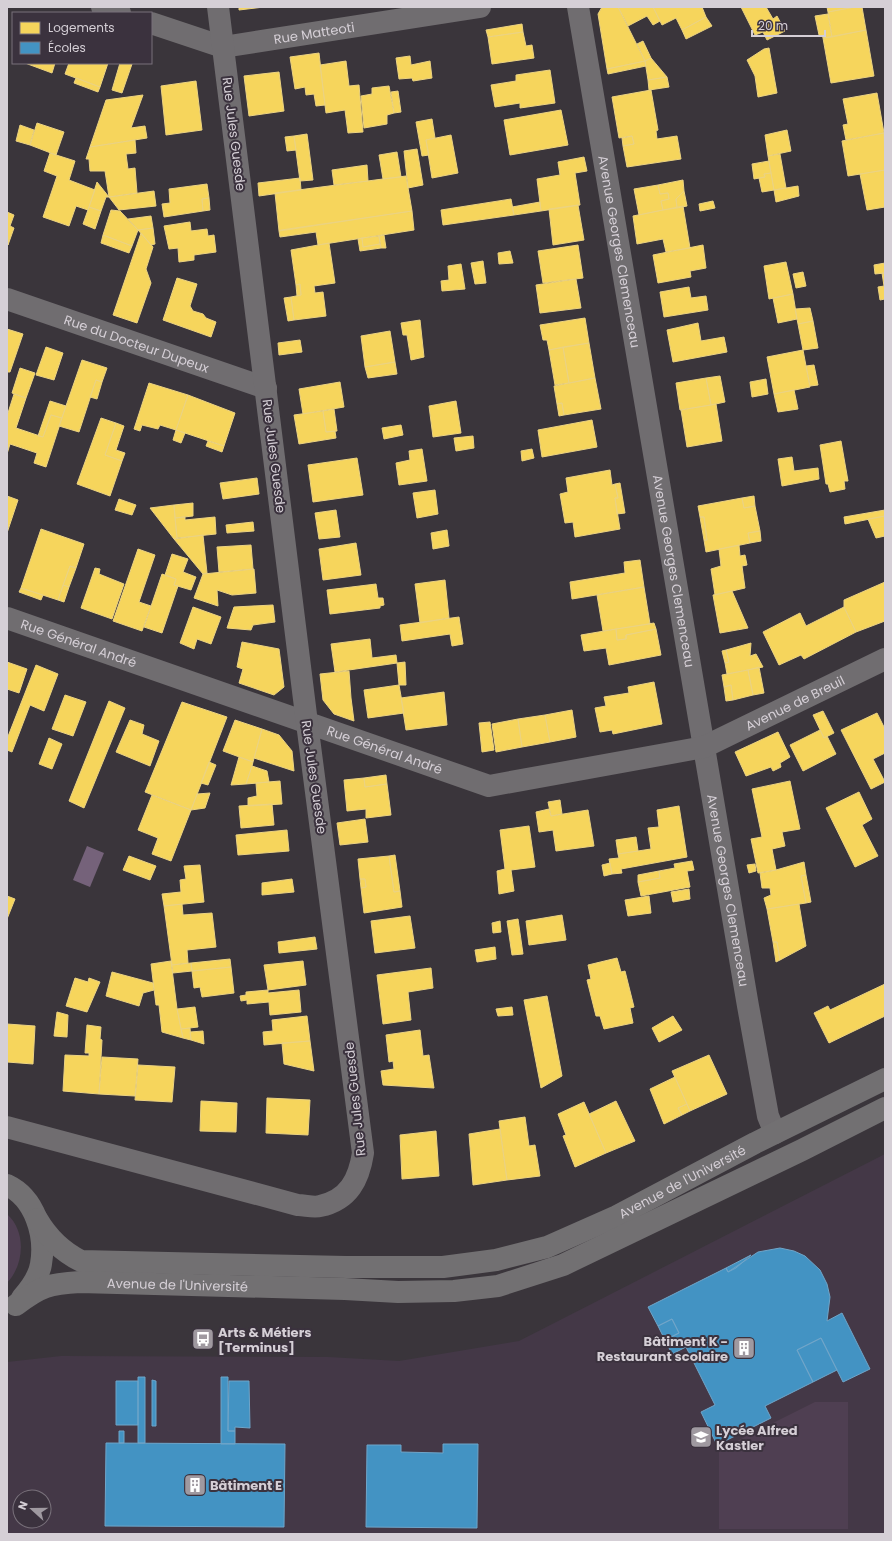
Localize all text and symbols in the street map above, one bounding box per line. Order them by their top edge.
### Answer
legend [12,12,152,64]
scale bar [752,12,825,38]
street label: Rue Matteoti [272,17,356,48]
text: 20 m [758,17,788,34]
text: Logements [48,19,115,36]
text: Écoles [48,39,86,56]
street label: Rue Jules Guesde [218,76,250,192]
street label: Avenue Georges Clemenceau [594,154,645,349]
street label: Rue du Docteur Dupeux [61,310,212,377]
street label: Rue Jules Guesde [258,398,290,514]
street label: Avenue Georges Clemenceau [648,473,700,669]
street label: Rue Général André [18,614,139,672]
street label: Avenue de Breuil [742,671,848,735]
street label: Rue Jules Guesde [297,719,331,835]
street label: Rue Général André [324,721,445,779]
street label: Avenue Georges Clemenceau [703,793,754,988]
street label: Rue Jules Guesde [340,1041,370,1157]
street label: Avenue de l'Université [615,1140,749,1223]
street label: Avenue de l'Université [107,1273,248,1296]
place label: Arts & Métiers [Terminus] [218,1323,311,1357]
bus stop icon: Arts & Métiers [Terminus] [190,1326,216,1352]
place label: Bâtiment K - Restaurant scolaire [597,1332,728,1366]
building icon: Bâtiment K - Restaurant scolaire [731,1335,757,1361]
place label: Lycée Alfred Kastler [716,1421,798,1455]
school or university icon: Lycée Alfred Kastler [688,1424,714,1450]
building icon: Bâtiment E [182,1472,208,1498]
place label: Bâtiment E [210,1476,282,1495]
north arrow [12,1489,52,1529]
text: N [14,1499,32,1512]

